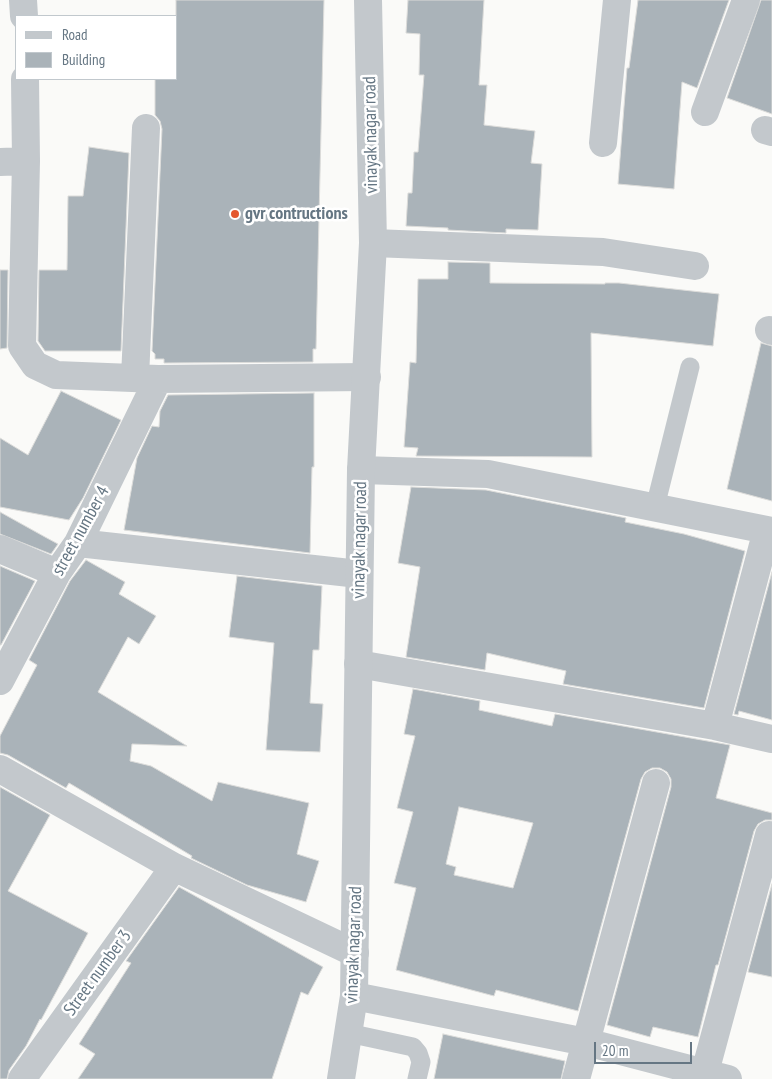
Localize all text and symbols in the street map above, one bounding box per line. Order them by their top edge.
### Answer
legend [15,15,178,80]
text: Road [62,25,88,44]
text: Building [62,50,105,69]
street label: vinayak nagar road [359,76,383,194]
place label: gvr contructions [245,203,348,225]
marker: gvr contructions [229,208,241,220]
street label: vinayak nagar road [348,481,372,599]
street label: street number 4 [48,482,114,580]
street label: vinayak nagar road [341,886,367,1004]
street label: Street number 3 [60,926,136,1020]
scale bar [597,1032,694,1064]
text: 20 m [602,1041,628,1060]

